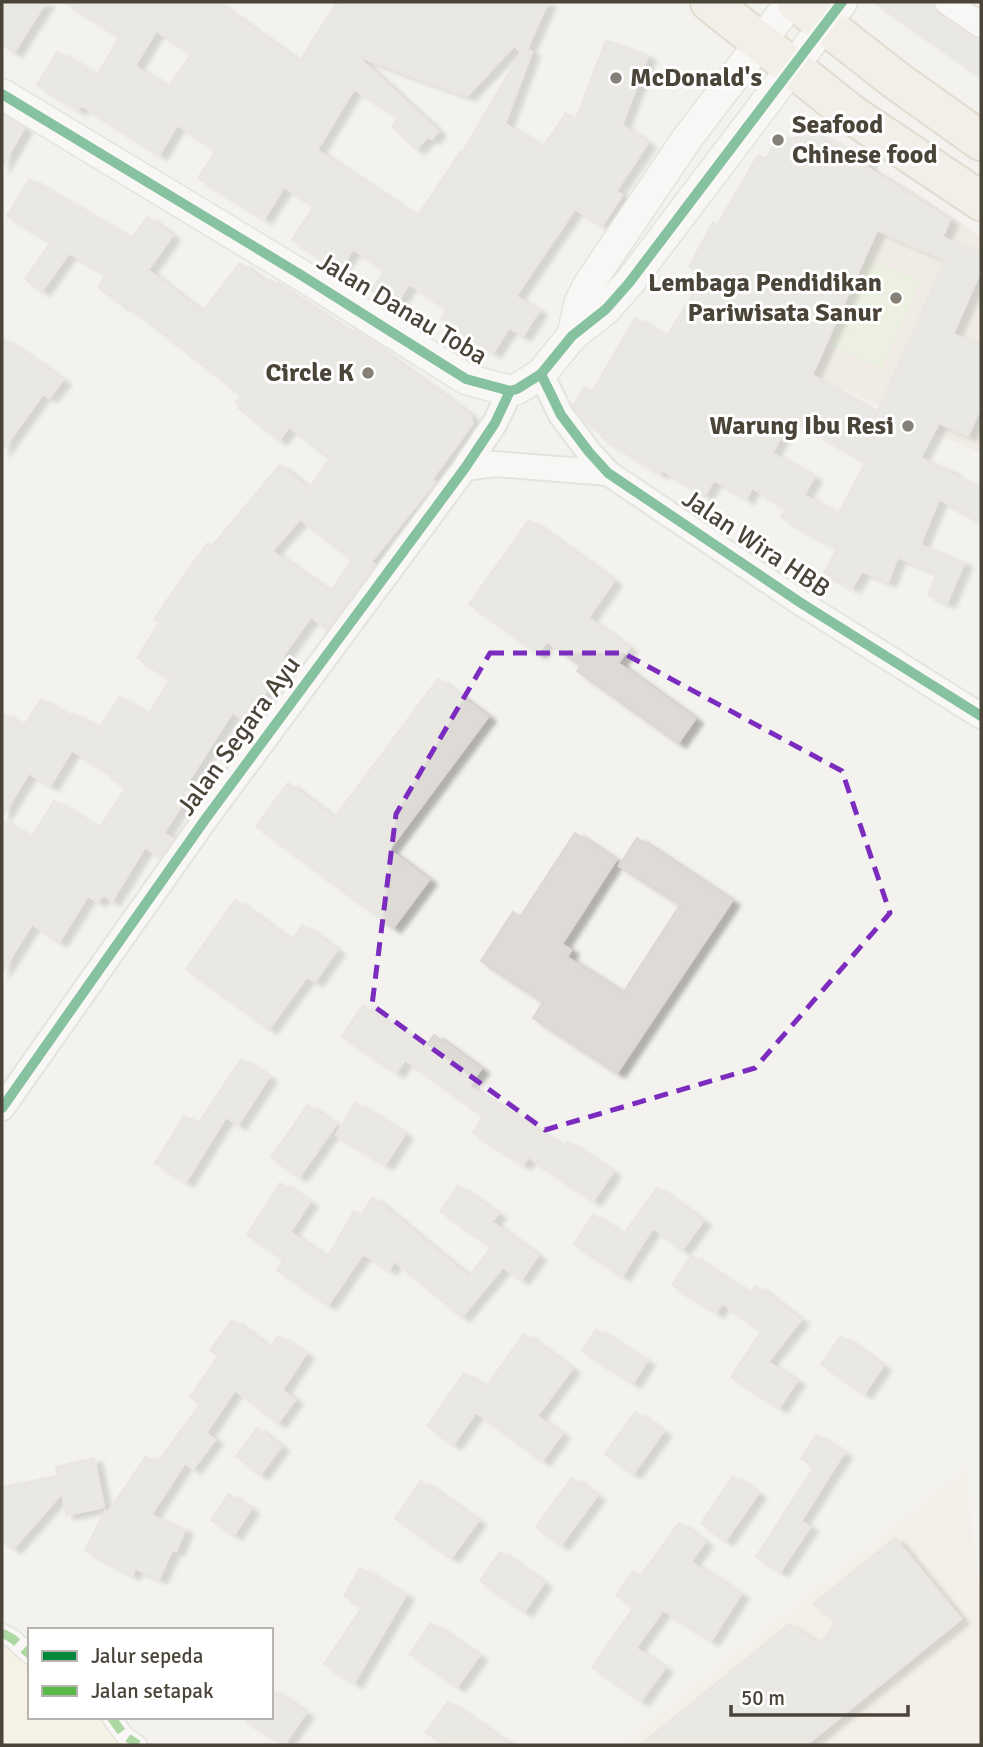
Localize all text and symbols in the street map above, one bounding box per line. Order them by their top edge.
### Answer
place label: McDonald's [630,62,762,94]
marker: McDonald's [608,70,624,86]
place label: Seafood Chinese food [792,109,937,171]
marker: Seafood Chinese food [770,132,786,148]
street label: Jalan Danau Toba [311,246,493,372]
place label: Lembaga Pendidikan Pariwisata Sanur [648,267,883,329]
marker: Lembaga Pendidikan Pariwisata Sanur [888,290,904,306]
place label: Circle K [265,357,354,389]
marker: Circle K [360,365,376,381]
place label: Warung Ibu Resi [710,410,894,442]
marker: Warung Ibu Resi [900,418,916,434]
street label: Jalan Wira HBB [676,483,836,605]
street label: Jalan Segara Ayu [170,650,308,822]
legend [28,1628,273,1719]
text: Jalur sepeda [91,1643,203,1669]
scale bar [731,1674,908,1718]
text: Jalan setapak [91,1678,214,1704]
text: 50 m [741,1685,785,1711]

